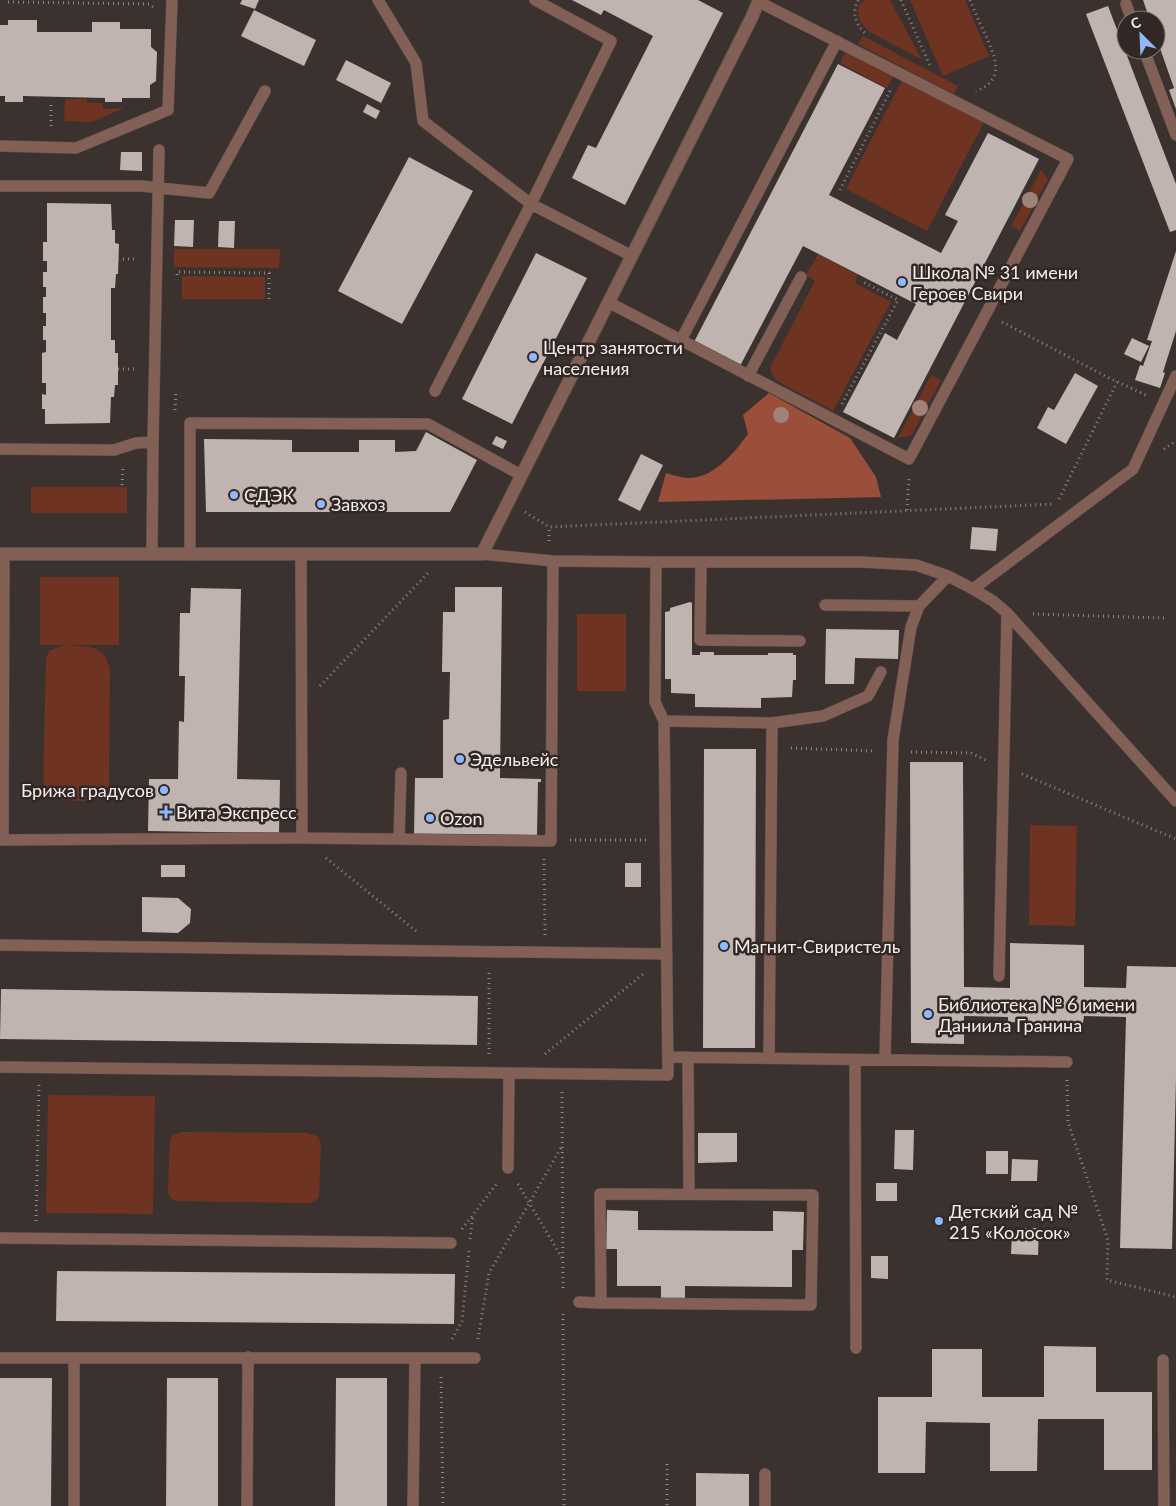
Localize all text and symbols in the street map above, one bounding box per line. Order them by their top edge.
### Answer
north arrow [1116,10,1166,60]
text: С [1128,13,1144,32]
place label: Школа № 31 имени Героев Свири [912,261,1078,304]
marker: Школа № 31 имени Героев Свири [896,276,908,288]
place label: Центр занятости населения [543,336,683,379]
marker: Центр занятости населения [527,351,539,363]
place label: СДЭК [244,484,294,506]
marker: СДЭК [228,489,240,501]
place label: Завхоз [331,493,386,515]
marker: Завхоз [315,498,327,510]
place label: Эдельвейс [470,748,559,770]
marker: Эдельвейс [454,753,466,765]
place label: Брижа градусов [21,779,154,801]
marker: Брижа градусов [158,784,170,796]
place label: Вита Экспресс [176,801,297,823]
marker: Вита Экспресс [160,806,172,818]
place label: Ozon [440,807,482,829]
marker: Ozon [424,812,436,824]
place label: Магнит-Свиристель [734,935,901,957]
marker: Магнит-Свиристель [718,940,730,952]
place label: Библиотека № 6 имени Даниила Гранина [938,993,1135,1036]
marker: Библиотека № 6 имени Даниила Гранина [922,1008,934,1020]
place label: Детский сад № 215 «Колосок» [949,1200,1078,1243]
marker: Детский сад № 215 «Колосок» [933,1215,945,1227]

